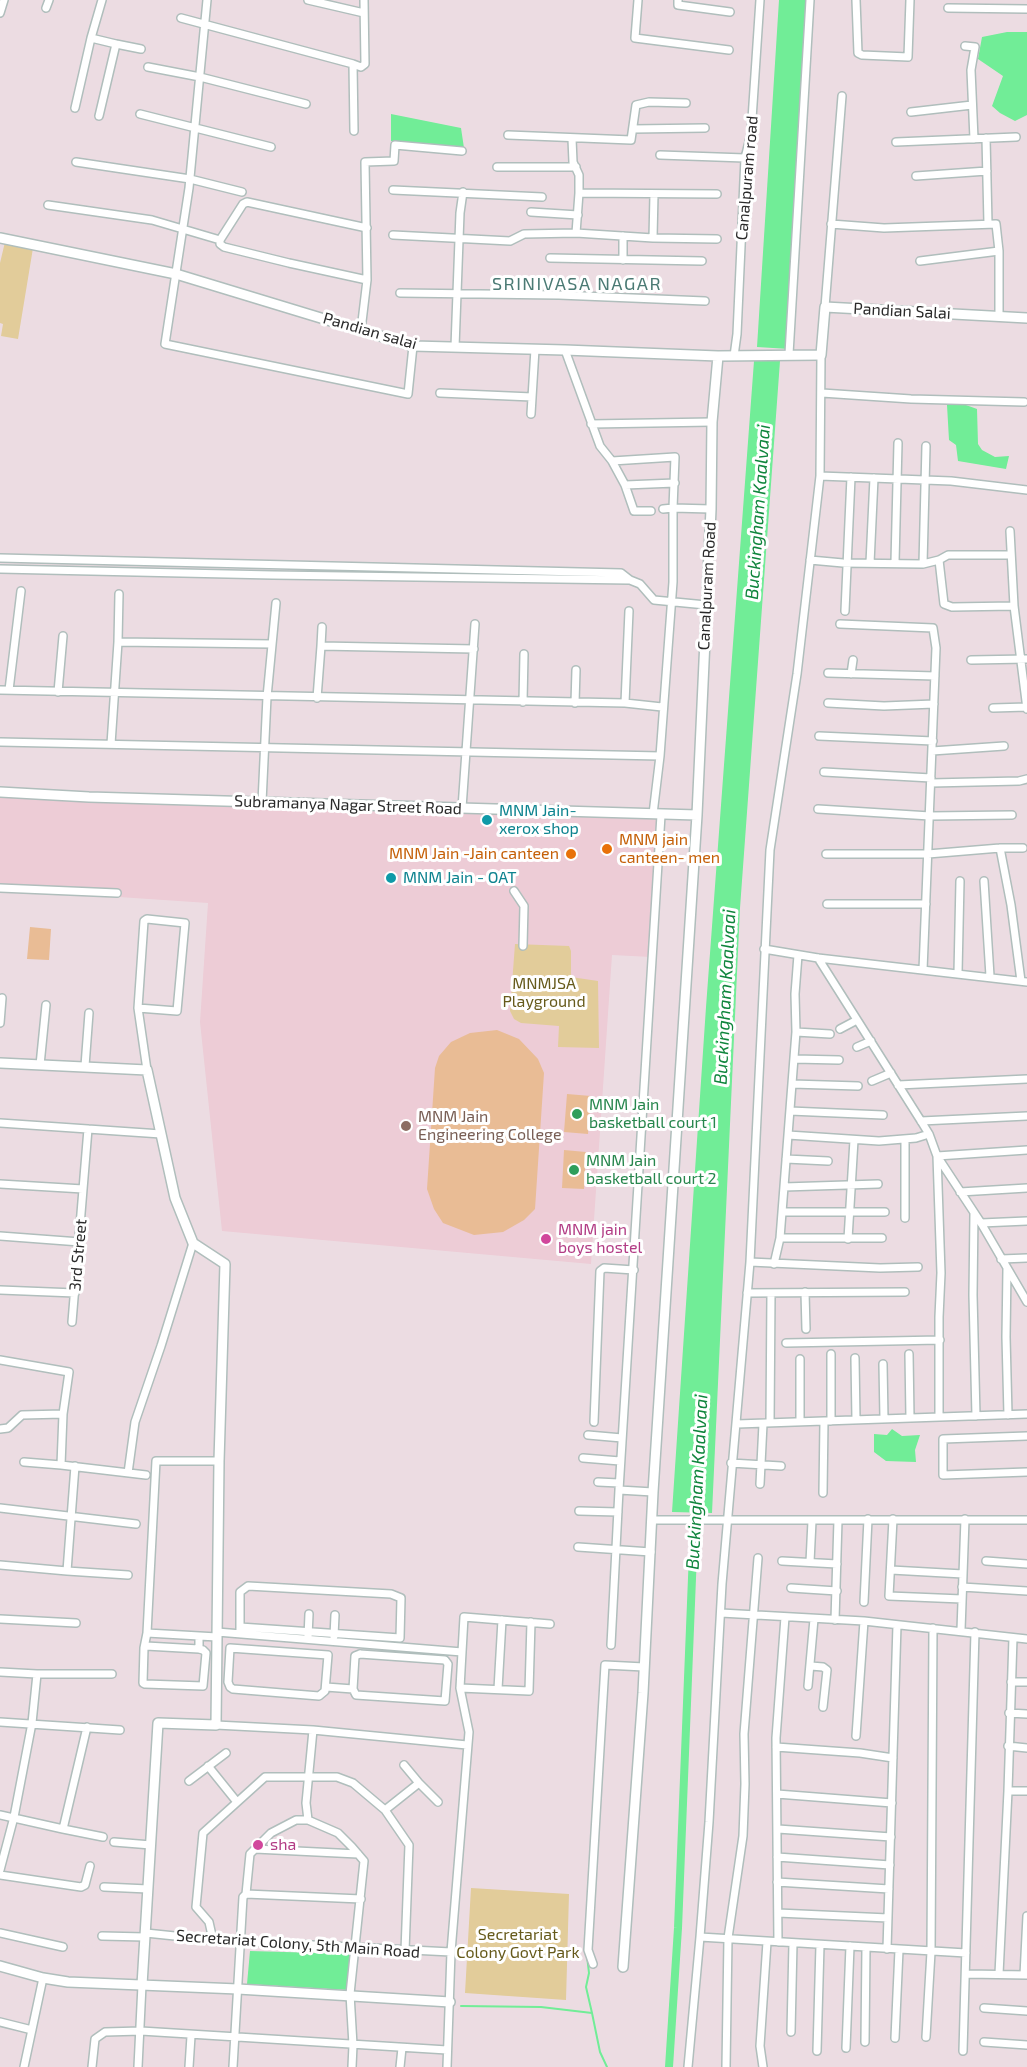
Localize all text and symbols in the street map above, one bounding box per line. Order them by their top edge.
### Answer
street label: Canalpuram road [732,115,762,241]
district label: SRINIVASA NAGAR [492,273,662,295]
street label: Pandian Salai [853,299,951,323]
street label: Pandian salai [321,308,419,354]
water label: Buckingham Kaalvaai [741,424,775,600]
street label: Canalpuram Road [694,521,720,651]
street label: Subramanya Nagar Street Road [234,791,462,819]
place label: MNM Jain- xerox shop [499,801,579,839]
marker: MNM Jain- xerox shop [480,813,494,827]
place label: MNM jain canteen- men [619,830,720,868]
marker: MNM jain canteen- men [600,842,614,856]
place label: MNM Jain -Jain canteen [389,844,559,864]
marker: MNM Jain -Jain canteen [564,847,578,861]
place label: MNM Jain - OAT [403,868,517,888]
marker: MNM Jain - OAT [384,871,398,885]
water label: Buckingham Kaalvaai [710,909,740,1085]
park label: MNMJSA Playground [502,974,586,1012]
place label: MNM Jain basketball court 1 [589,1095,717,1133]
place label: MNM Jain Engineering College [418,1107,562,1145]
marker: MNM Jain basketball court 1 [570,1107,584,1121]
marker: MNM Jain Engineering College [399,1119,413,1133]
place label: MNM Jain basketball court 2 [586,1151,717,1189]
marker: MNM Jain basketball court 2 [567,1163,581,1177]
street label: 3rd Street [65,1218,91,1292]
place label: MNM jain boys hostel [558,1220,642,1258]
marker: MNM jain boys hostel [539,1232,553,1246]
water label: Buckingham Kaalvaai [682,1394,712,1570]
place label: sha [270,1835,296,1855]
marker: sha [251,1838,265,1852]
park label: Secretariat Colony Govt Park [456,1925,580,1963]
street label: Secretariat Colony, 5th Main Road [175,1926,421,1962]

